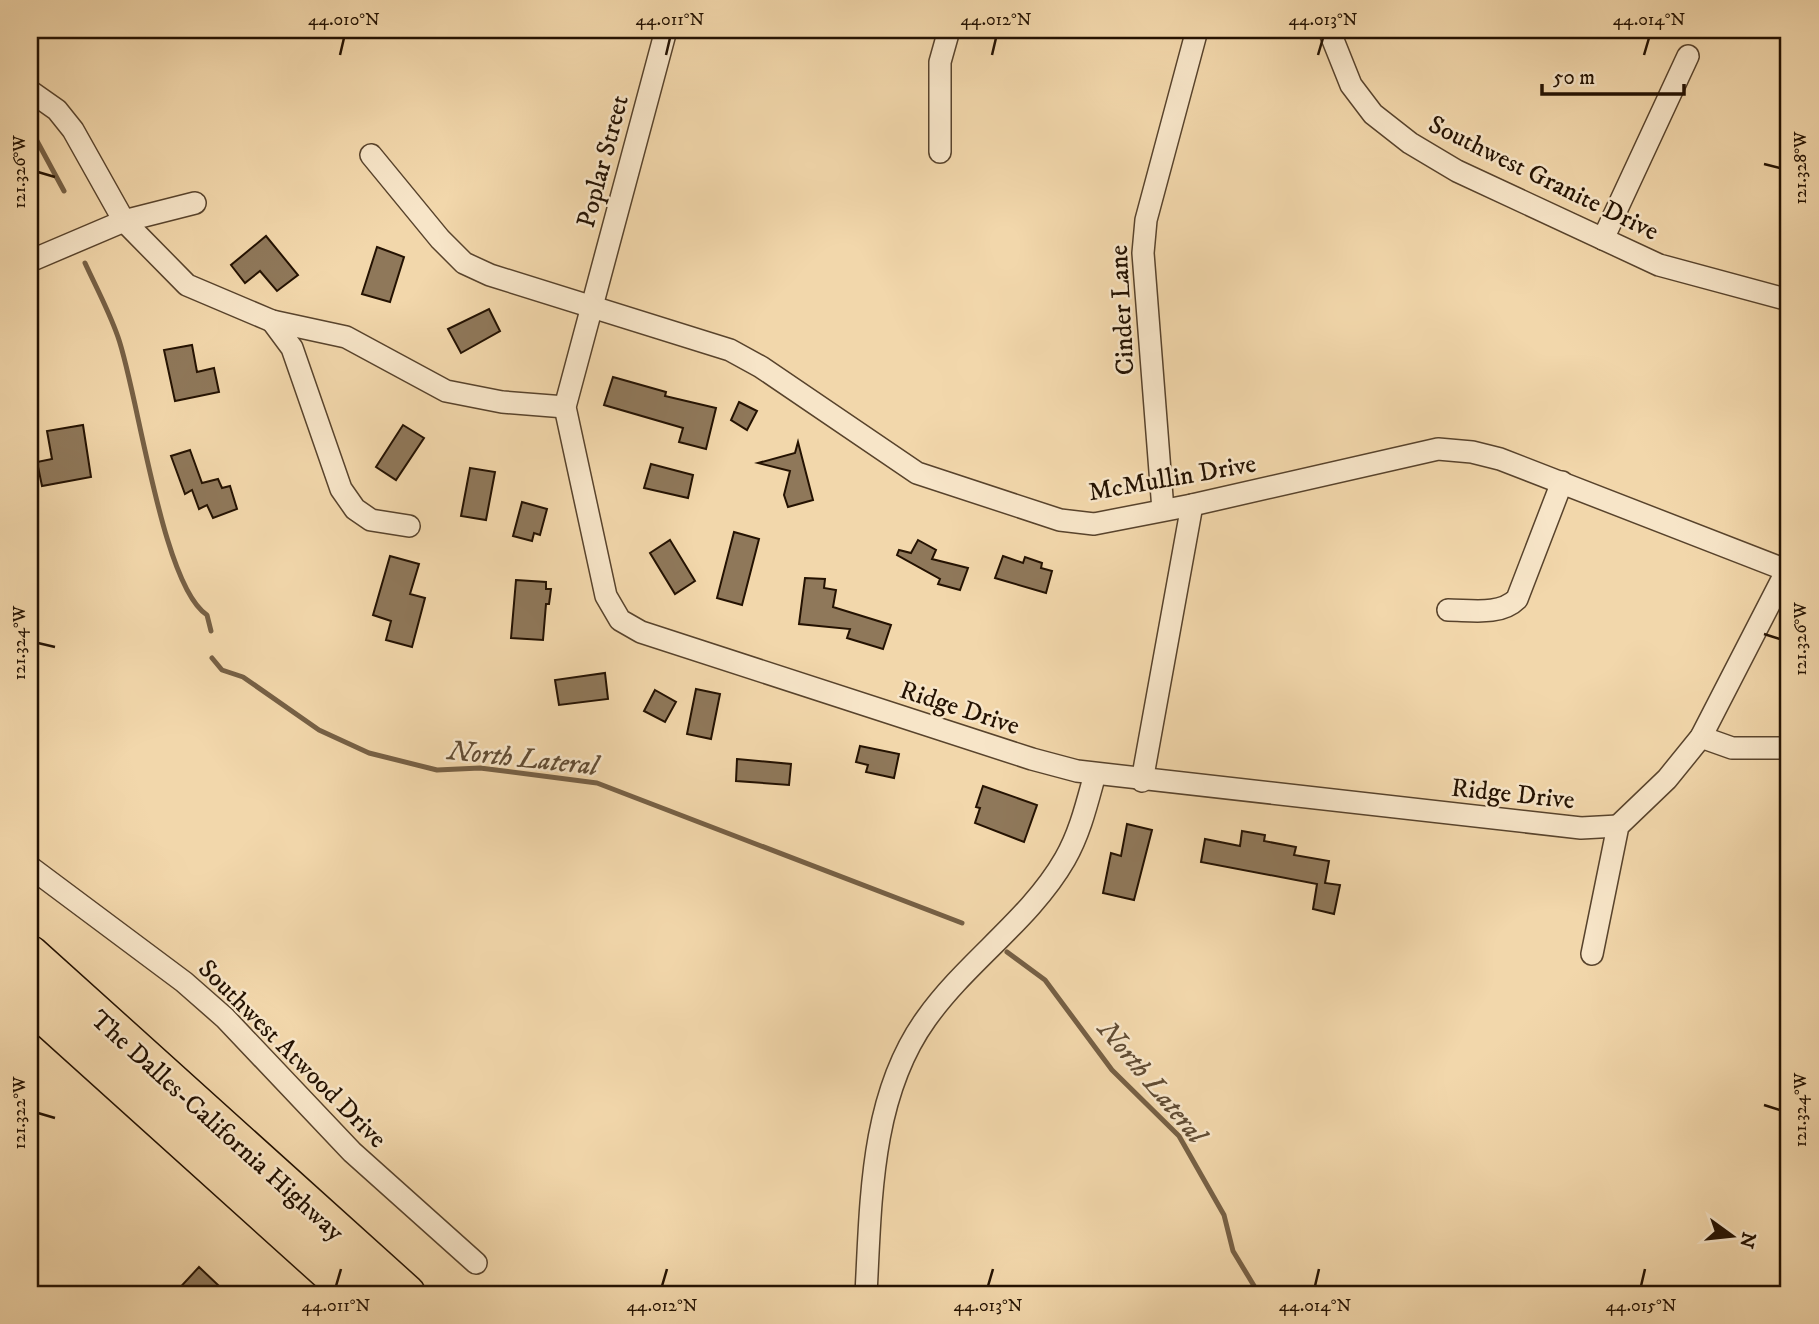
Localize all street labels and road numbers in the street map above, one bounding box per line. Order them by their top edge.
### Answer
street label: Poplar Street [570,92,637,231]
street label: Southwest Granite Drive [1423,108,1664,248]
street label: Cinder Lane [1103,244,1142,376]
street label: McMullin Drive [1086,447,1259,509]
street label: Ridge Drive [896,674,1024,743]
street label: Ridge Drive [1450,772,1576,817]
street label: Southwest Atwood Drive [191,953,393,1155]
street label: The Dalles-California Highway [83,1003,351,1249]

